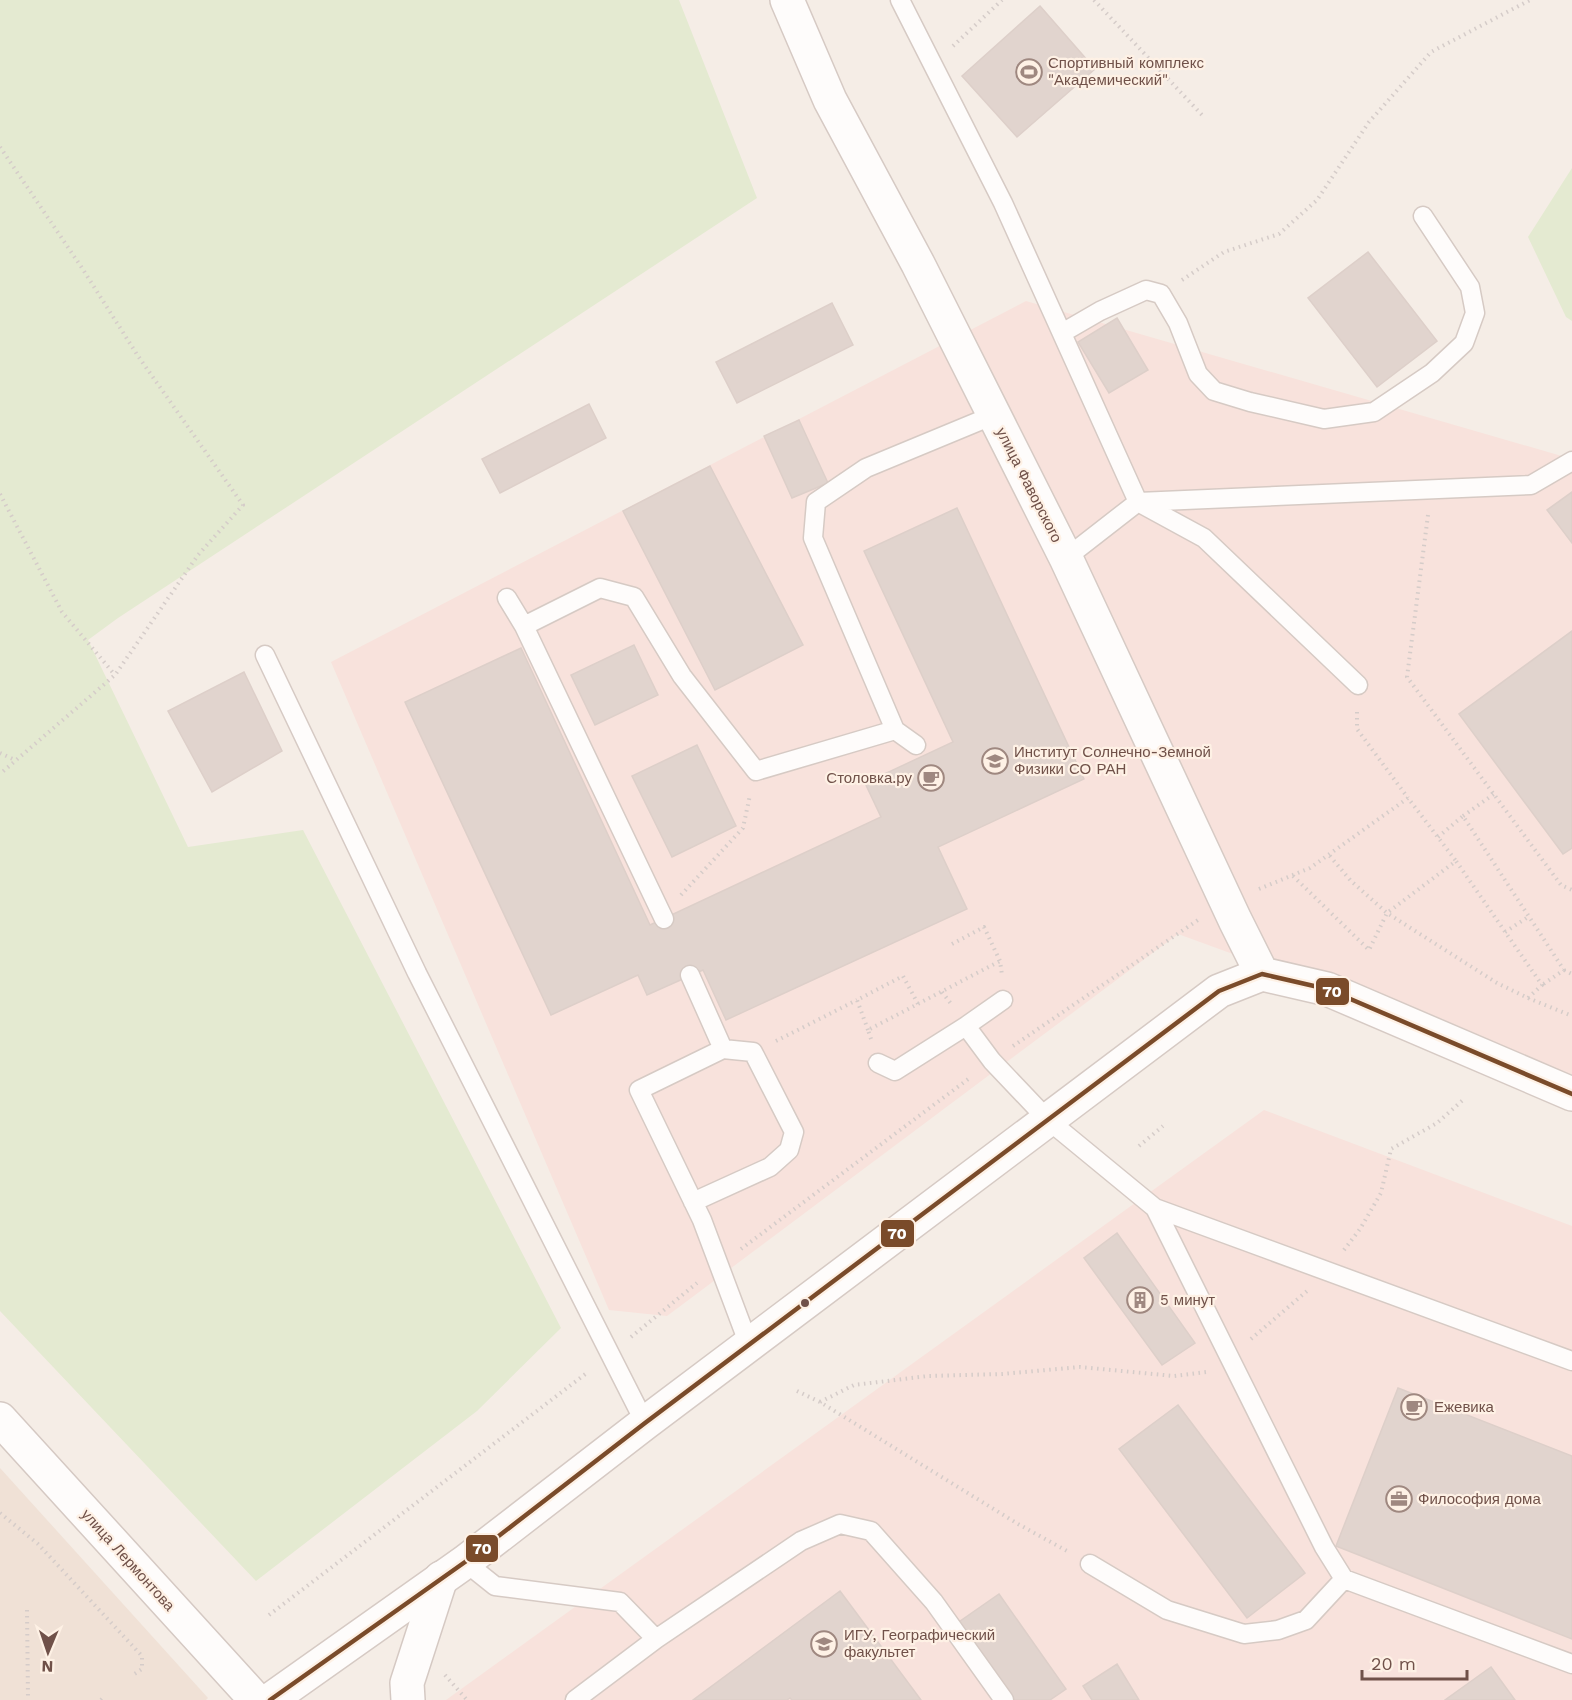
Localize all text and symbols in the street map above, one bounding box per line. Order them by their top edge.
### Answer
place label: Спортивный комплекс "Академический" [1048,54,1204,89]
sports icon: Спортивный комплекс "Академический" [1014,57,1044,87]
street label: улица Фаворского [992,424,1066,546]
place label: Институт Солнечно-Земной Физики СО РАН [1014,743,1211,778]
school or university icon: Институт Солнечно-Земной Физики СО РАН [980,746,1010,776]
cafe icon: Столовка.ру [916,763,946,793]
place label: Столовка.ру [826,769,912,787]
line badge: 70 [1315,977,1350,1006]
text: 70 [1322,982,1342,1001]
line badge: 70 [880,1219,915,1248]
text: 70 [887,1224,907,1243]
building icon: 5 минут [1125,1285,1155,1315]
place label: 5 минут [1160,1291,1215,1309]
unlabelled marker [799,1297,811,1309]
cafe icon: Ежевика [1399,1392,1429,1422]
place label: Ежевика [1434,1398,1495,1416]
office icon: Философия дома [1384,1484,1414,1514]
place label: Философия дома [1418,1490,1541,1508]
street label: улица Лермонтова [77,1505,179,1615]
line badge: 70 [465,1534,499,1563]
text: 70 [472,1539,492,1558]
north arrow [18,1622,78,1682]
place label: ИГУ, Географический факультет [844,1626,995,1661]
school or university icon: ИГУ, Географический факультет [809,1629,839,1659]
scale bar [1362,1643,1467,1681]
text: 20 m [1371,1653,1416,1674]
text: N [41,1657,54,1676]

